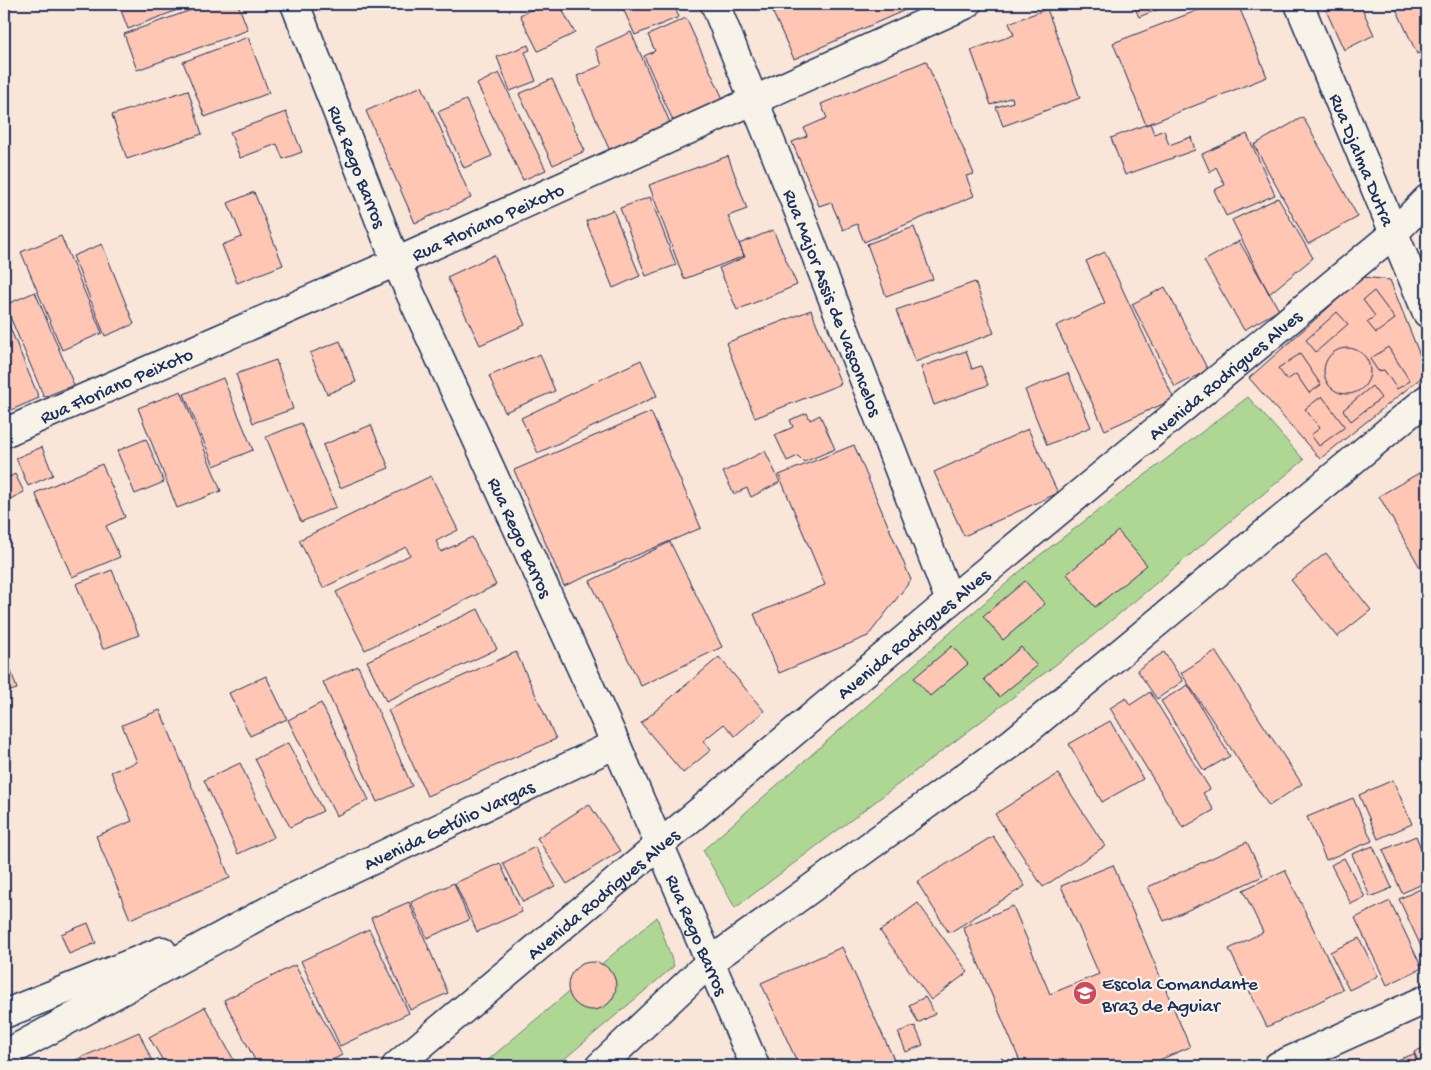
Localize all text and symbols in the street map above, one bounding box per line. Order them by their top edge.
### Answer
street label: Rua Djalma Dutra [1322,91,1398,232]
street label: Rua Rego Barros [321,103,390,233]
street label: Rua Floriano Peixoto [409,179,569,268]
street label: Rua Major Assis de Vasconcelos [776,187,886,421]
street label: Avenida Rodrigues Alves [1145,306,1308,447]
street label: Rua Floriano Peixoto [37,344,197,431]
street label: Rua Rego Barros [481,474,556,603]
street label: Avenida Rodrigues Alves [833,564,996,706]
street label: Avenida Getúlio Vargas [361,776,540,877]
street label: Avenida Rodrigues Alves [523,824,686,966]
street label: Rua Rego Barros [659,872,731,1000]
place label: Escola Comandante Braz de Aguiar [1101,974,1258,1019]
school or university icon: Escola Comandante Braz de Aguiar [1072,980,1098,1006]

